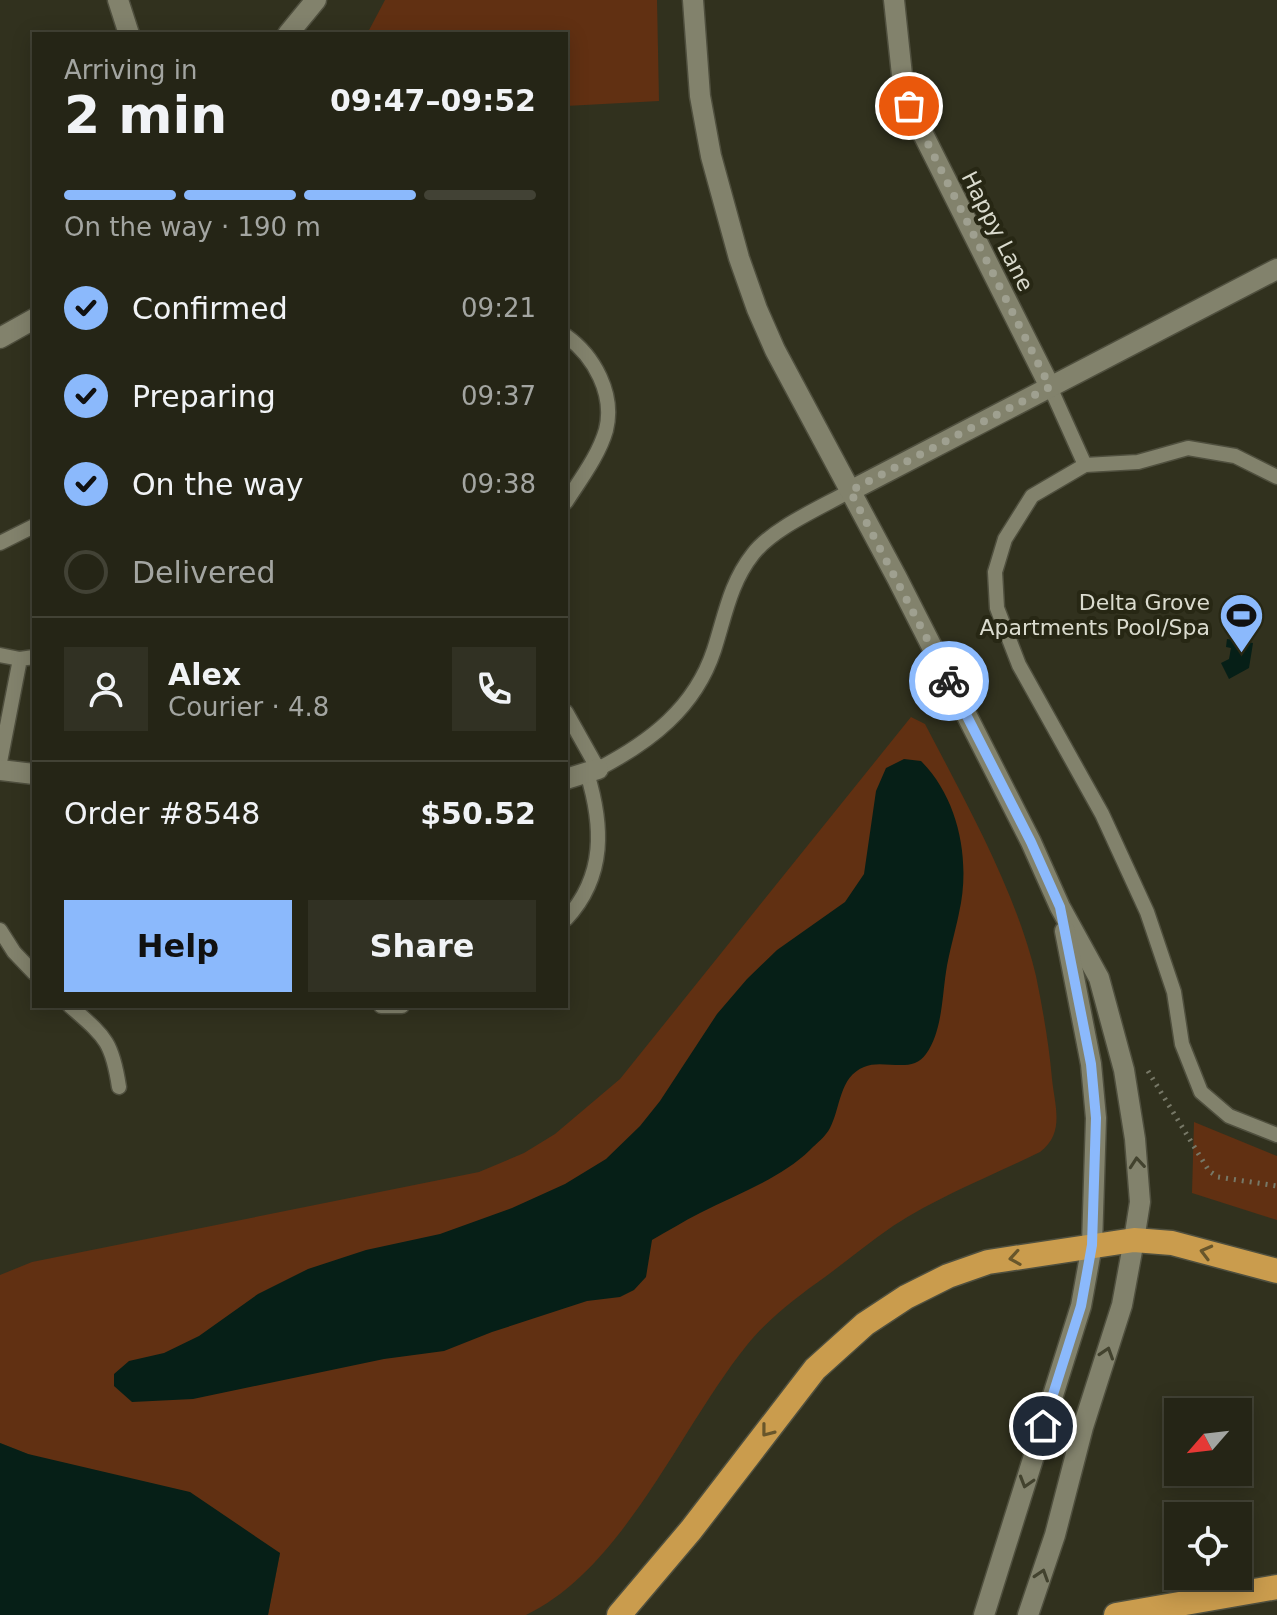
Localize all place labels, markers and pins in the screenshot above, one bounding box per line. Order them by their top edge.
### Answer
pin [875,72,943,140]
place label: Delta Grove Apartments Pool/Spa [980,590,1210,640]
sports icon: Delta Grove Apartments Pool/Spa [1217,591,1265,654]
pin [1009,1392,1077,1460]

